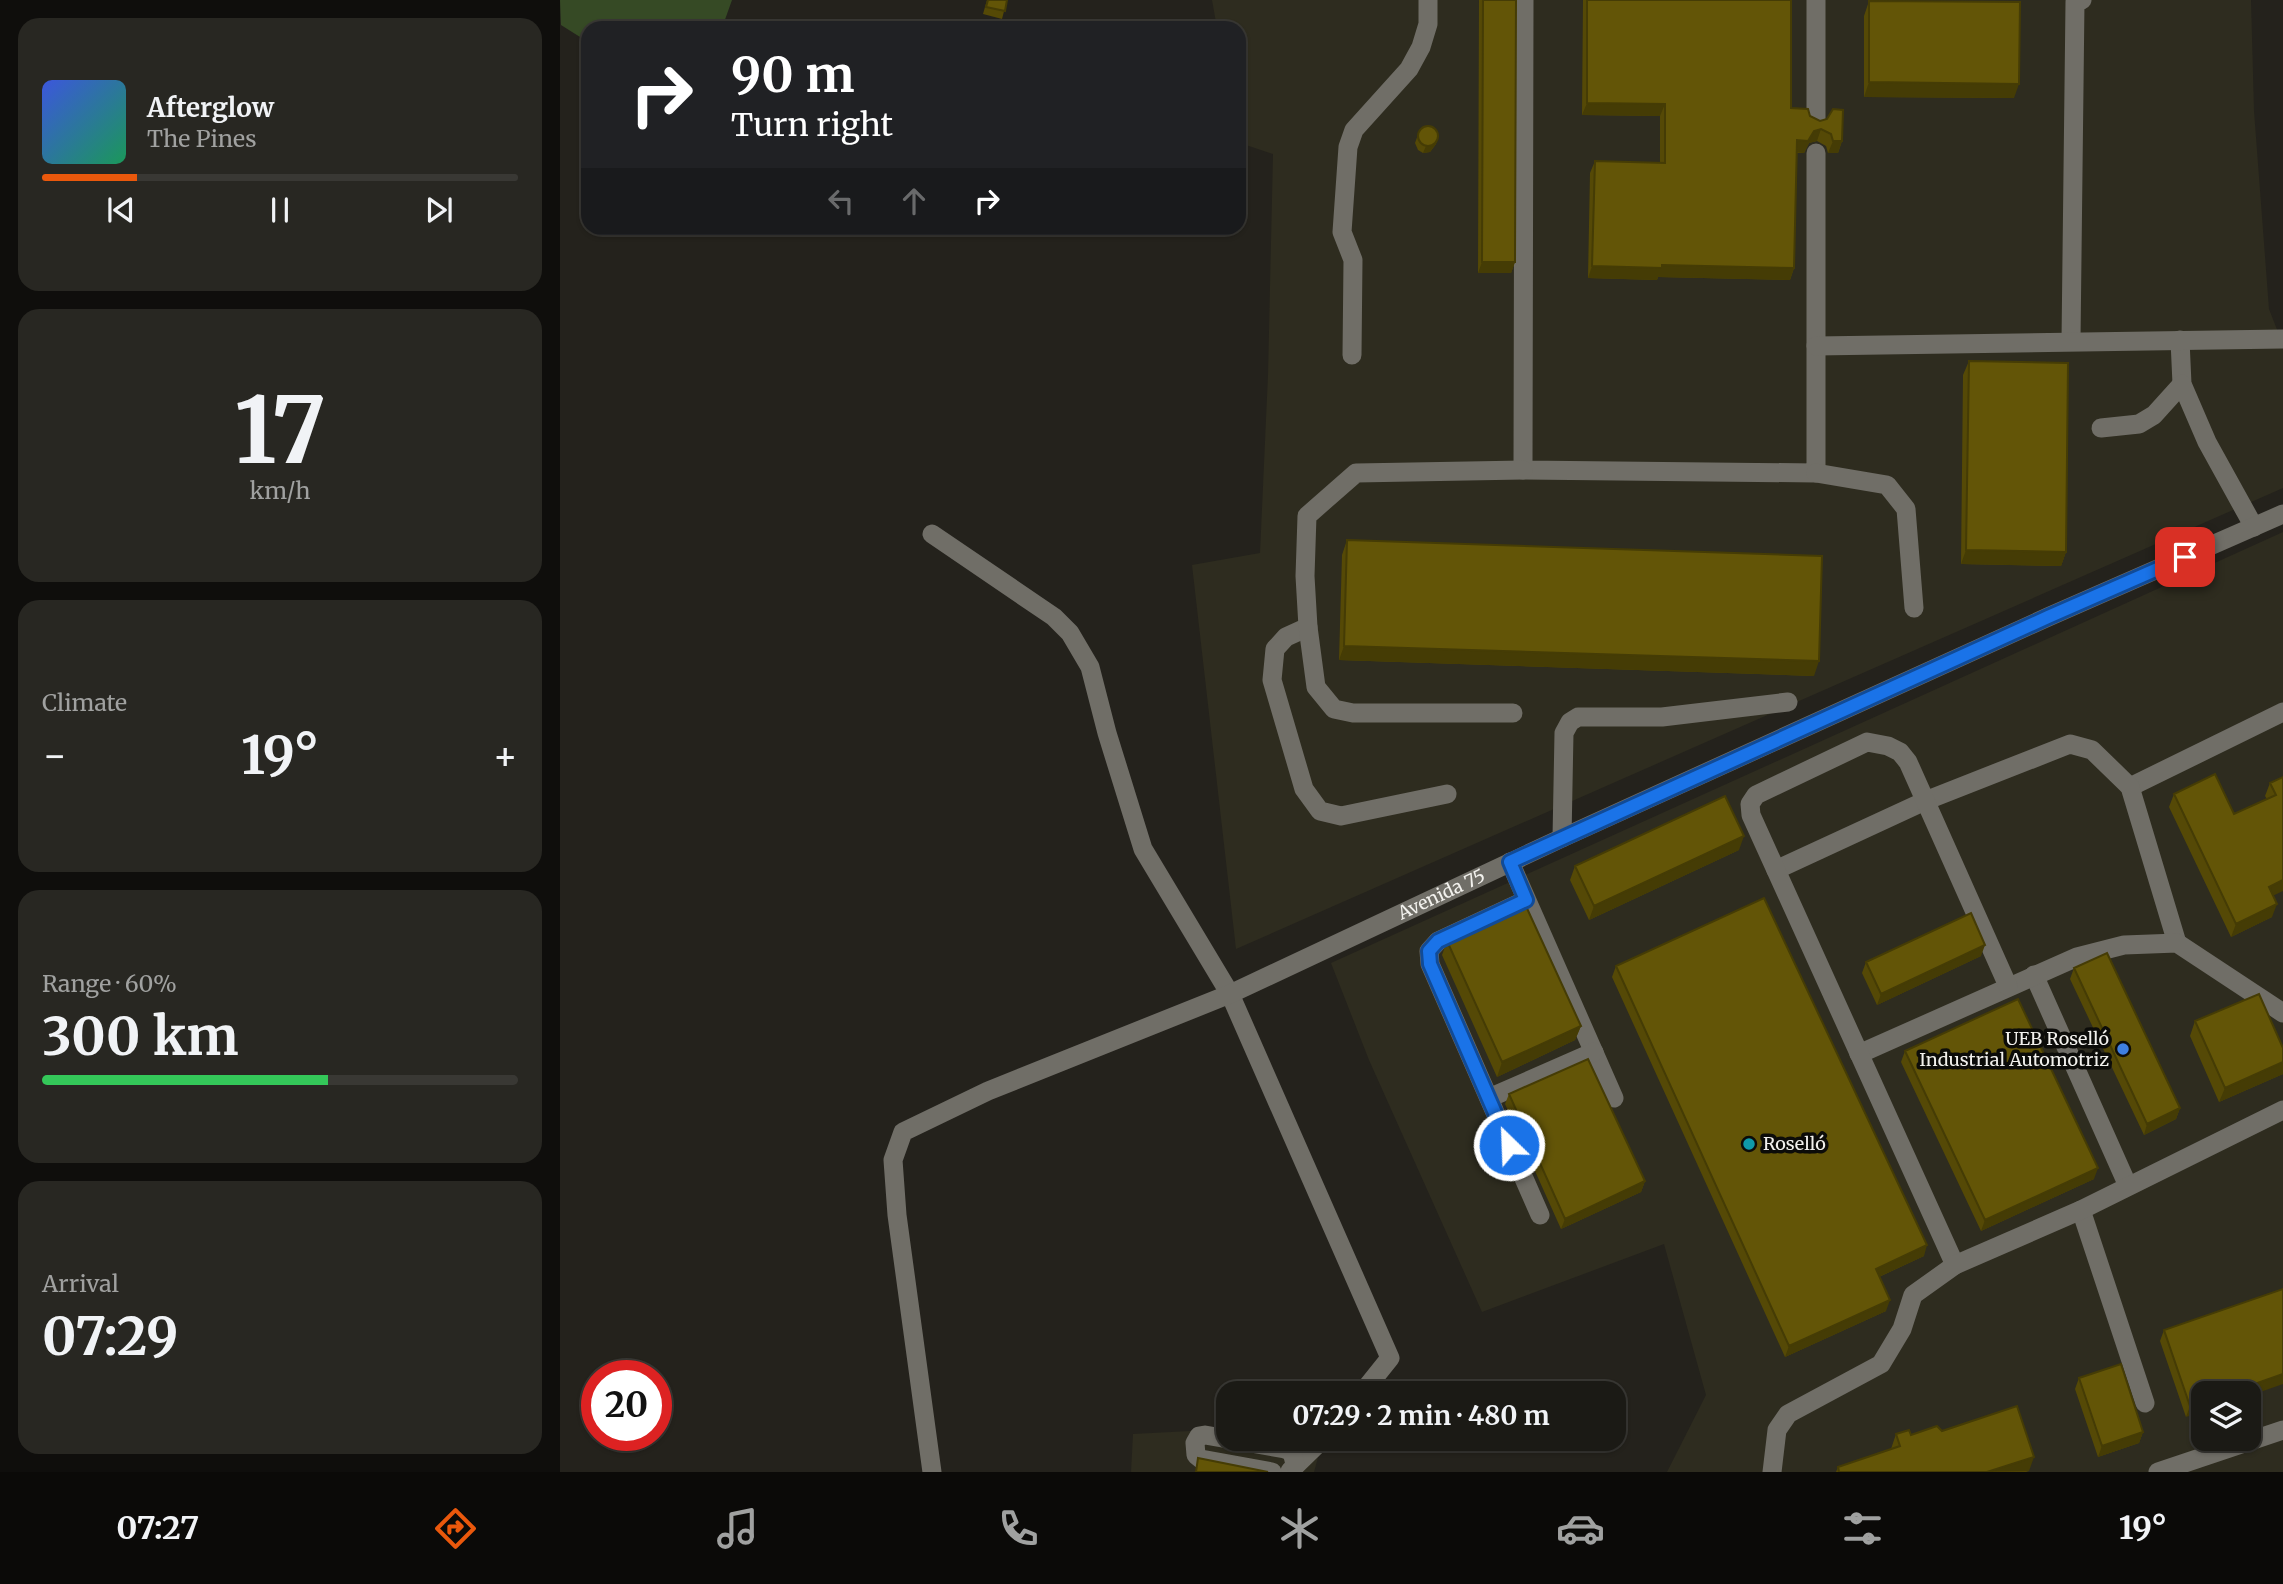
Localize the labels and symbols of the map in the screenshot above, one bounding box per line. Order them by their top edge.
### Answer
pin [2155,527,2215,587]
street label: Avenida 75 [1393,864,1489,925]
place label: UEB Roselló Industrial Automotriz [1919,1027,2109,1071]
marker: UEB Roselló Industrial Automotriz [2115,1041,2131,1057]
position arrow [1472,1108,1546,1182]
place label: Roselló [1763,1132,1826,1155]
marker: Roselló [1741,1136,1757,1152]
speed limit sign: 20 [581,1360,672,1451]

